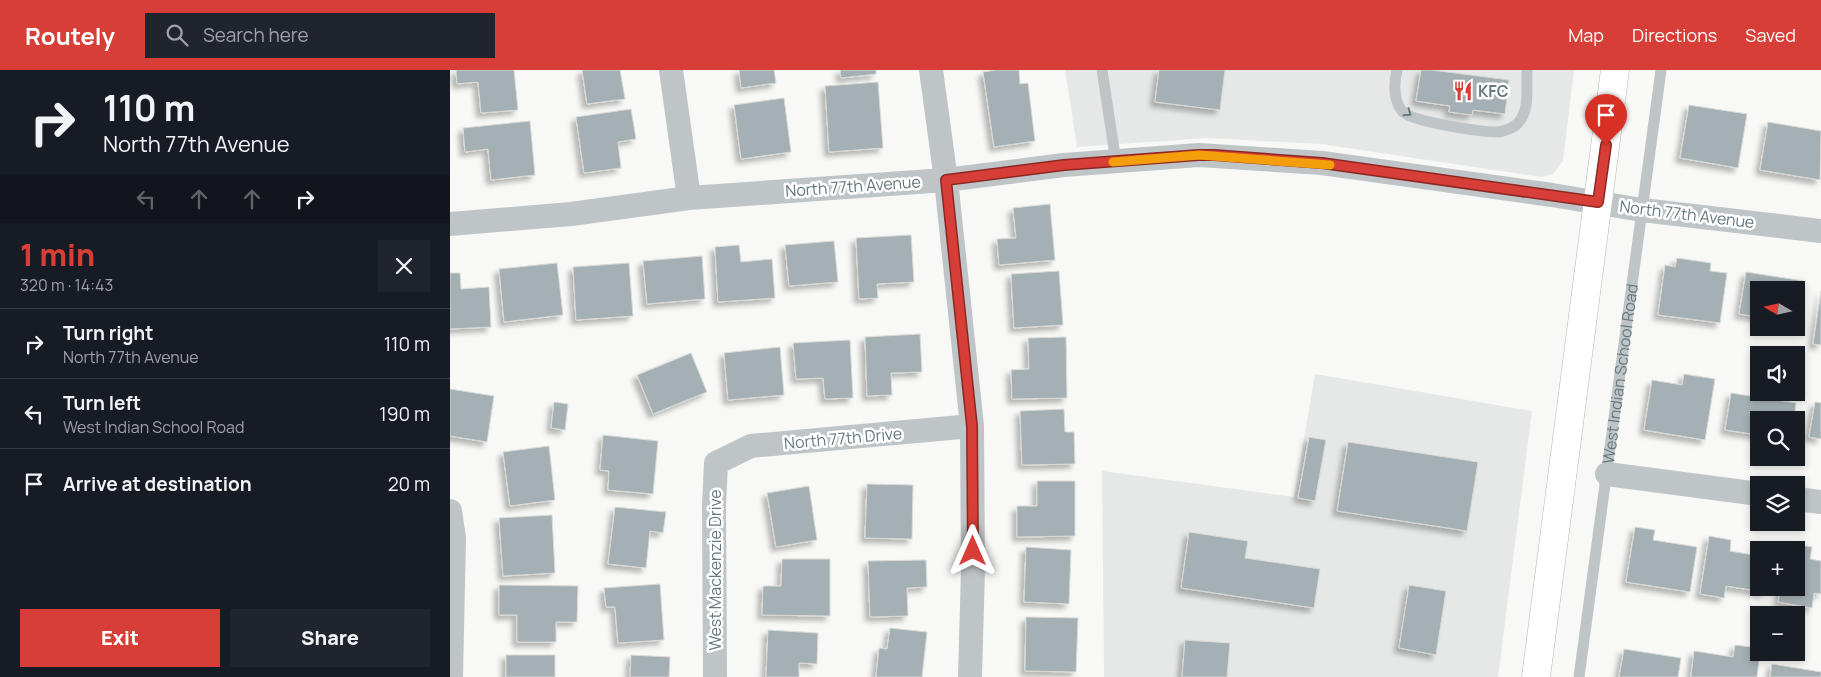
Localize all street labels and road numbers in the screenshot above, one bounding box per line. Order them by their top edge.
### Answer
street label: North 77th Avenue [785,170,921,202]
street label: North 77th Avenue [1618,195,1756,233]
street label: West Indian School Road [1597,282,1643,465]
street label: North 77th Drive [783,422,903,454]
street label: West Mackenzie Drive [704,489,726,651]

